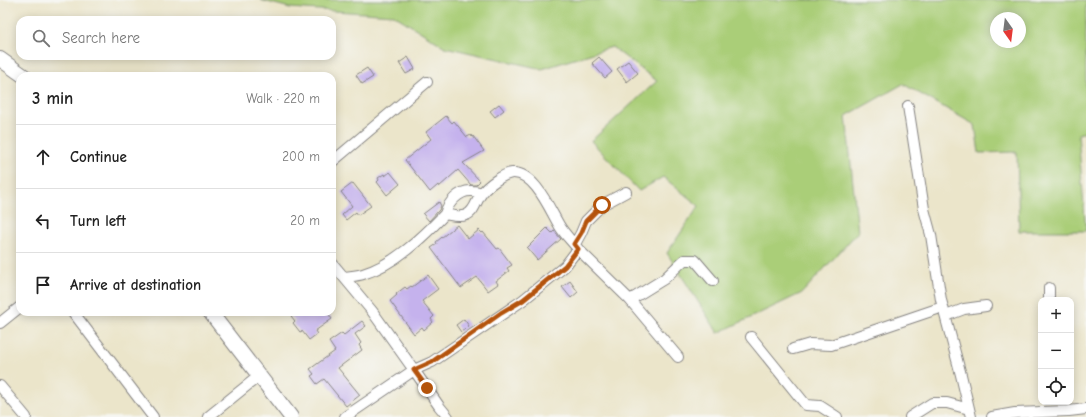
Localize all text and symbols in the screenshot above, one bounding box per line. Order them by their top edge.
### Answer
north arrow [990,12,1026,48]
search box [16,16,336,60]
icon: search [30,27,52,49]
text: Search here [62,29,140,47]
text: 3 min [32,89,73,108]
text: Walk · 220 m [246,91,320,106]
icon: ahead [32,146,54,168]
text: Continue [70,148,127,166]
text: 200 m [282,149,320,164]
route start [593,196,611,214]
icon: left [32,210,54,232]
text: Turn left [70,212,126,230]
text: 20 m [290,213,320,228]
icon: arrive [32,274,54,296]
text: Arrive at destination [70,276,201,294]
map controls [1038,297,1074,405]
button: + [1038,297,1074,333]
button: − [1038,333,1074,369]
button: locate [1038,369,1074,405]
route end [418,379,436,397]

